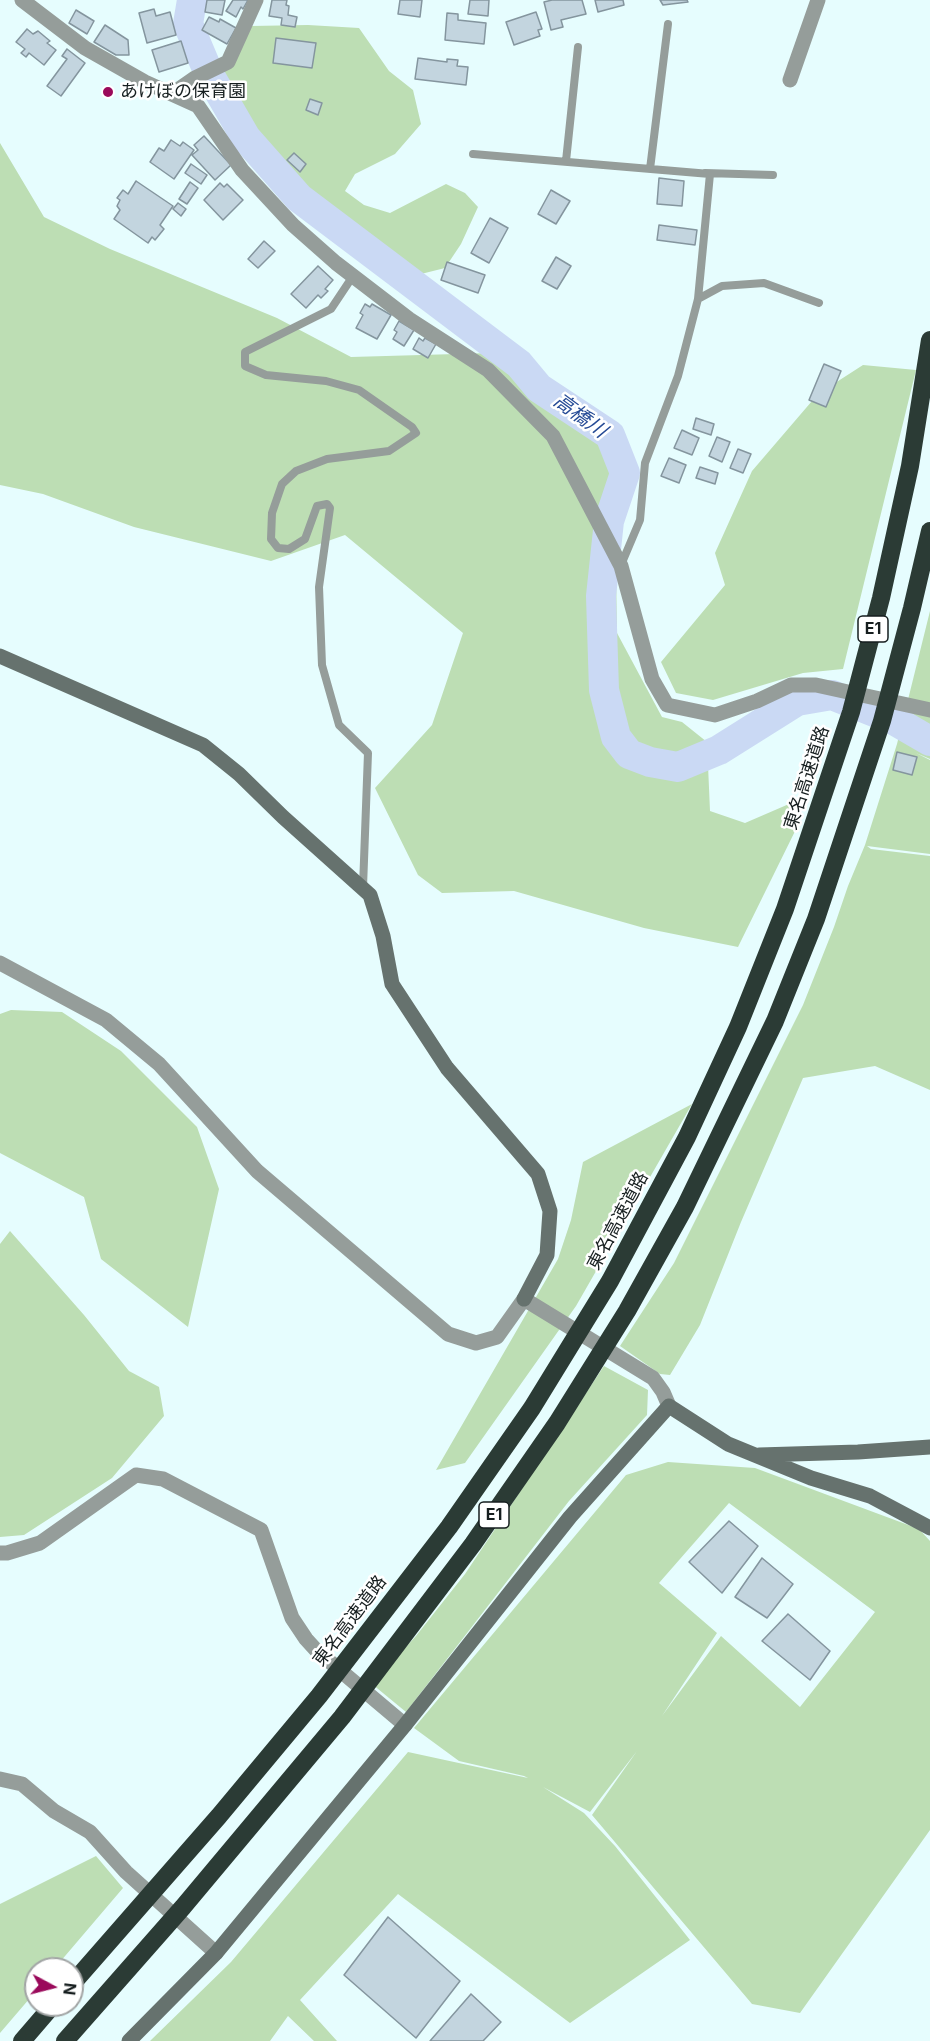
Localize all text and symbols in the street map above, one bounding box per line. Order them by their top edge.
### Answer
place label: あけぼの保育園 [120,81,246,103]
marker: あけぼの保育園 [101,85,115,99]
water label: 高橋川 [549,389,611,443]
road number: E1 [858,616,888,642]
street label: 東名高速道路 [780,723,834,833]
street label: 東名高速道路 [583,1168,653,1274]
road number: E1 [479,1502,509,1528]
street label: 東名高速道路 [309,1571,391,1671]
north arrow [24,1957,84,2017]
text: N [59,1982,81,1996]

